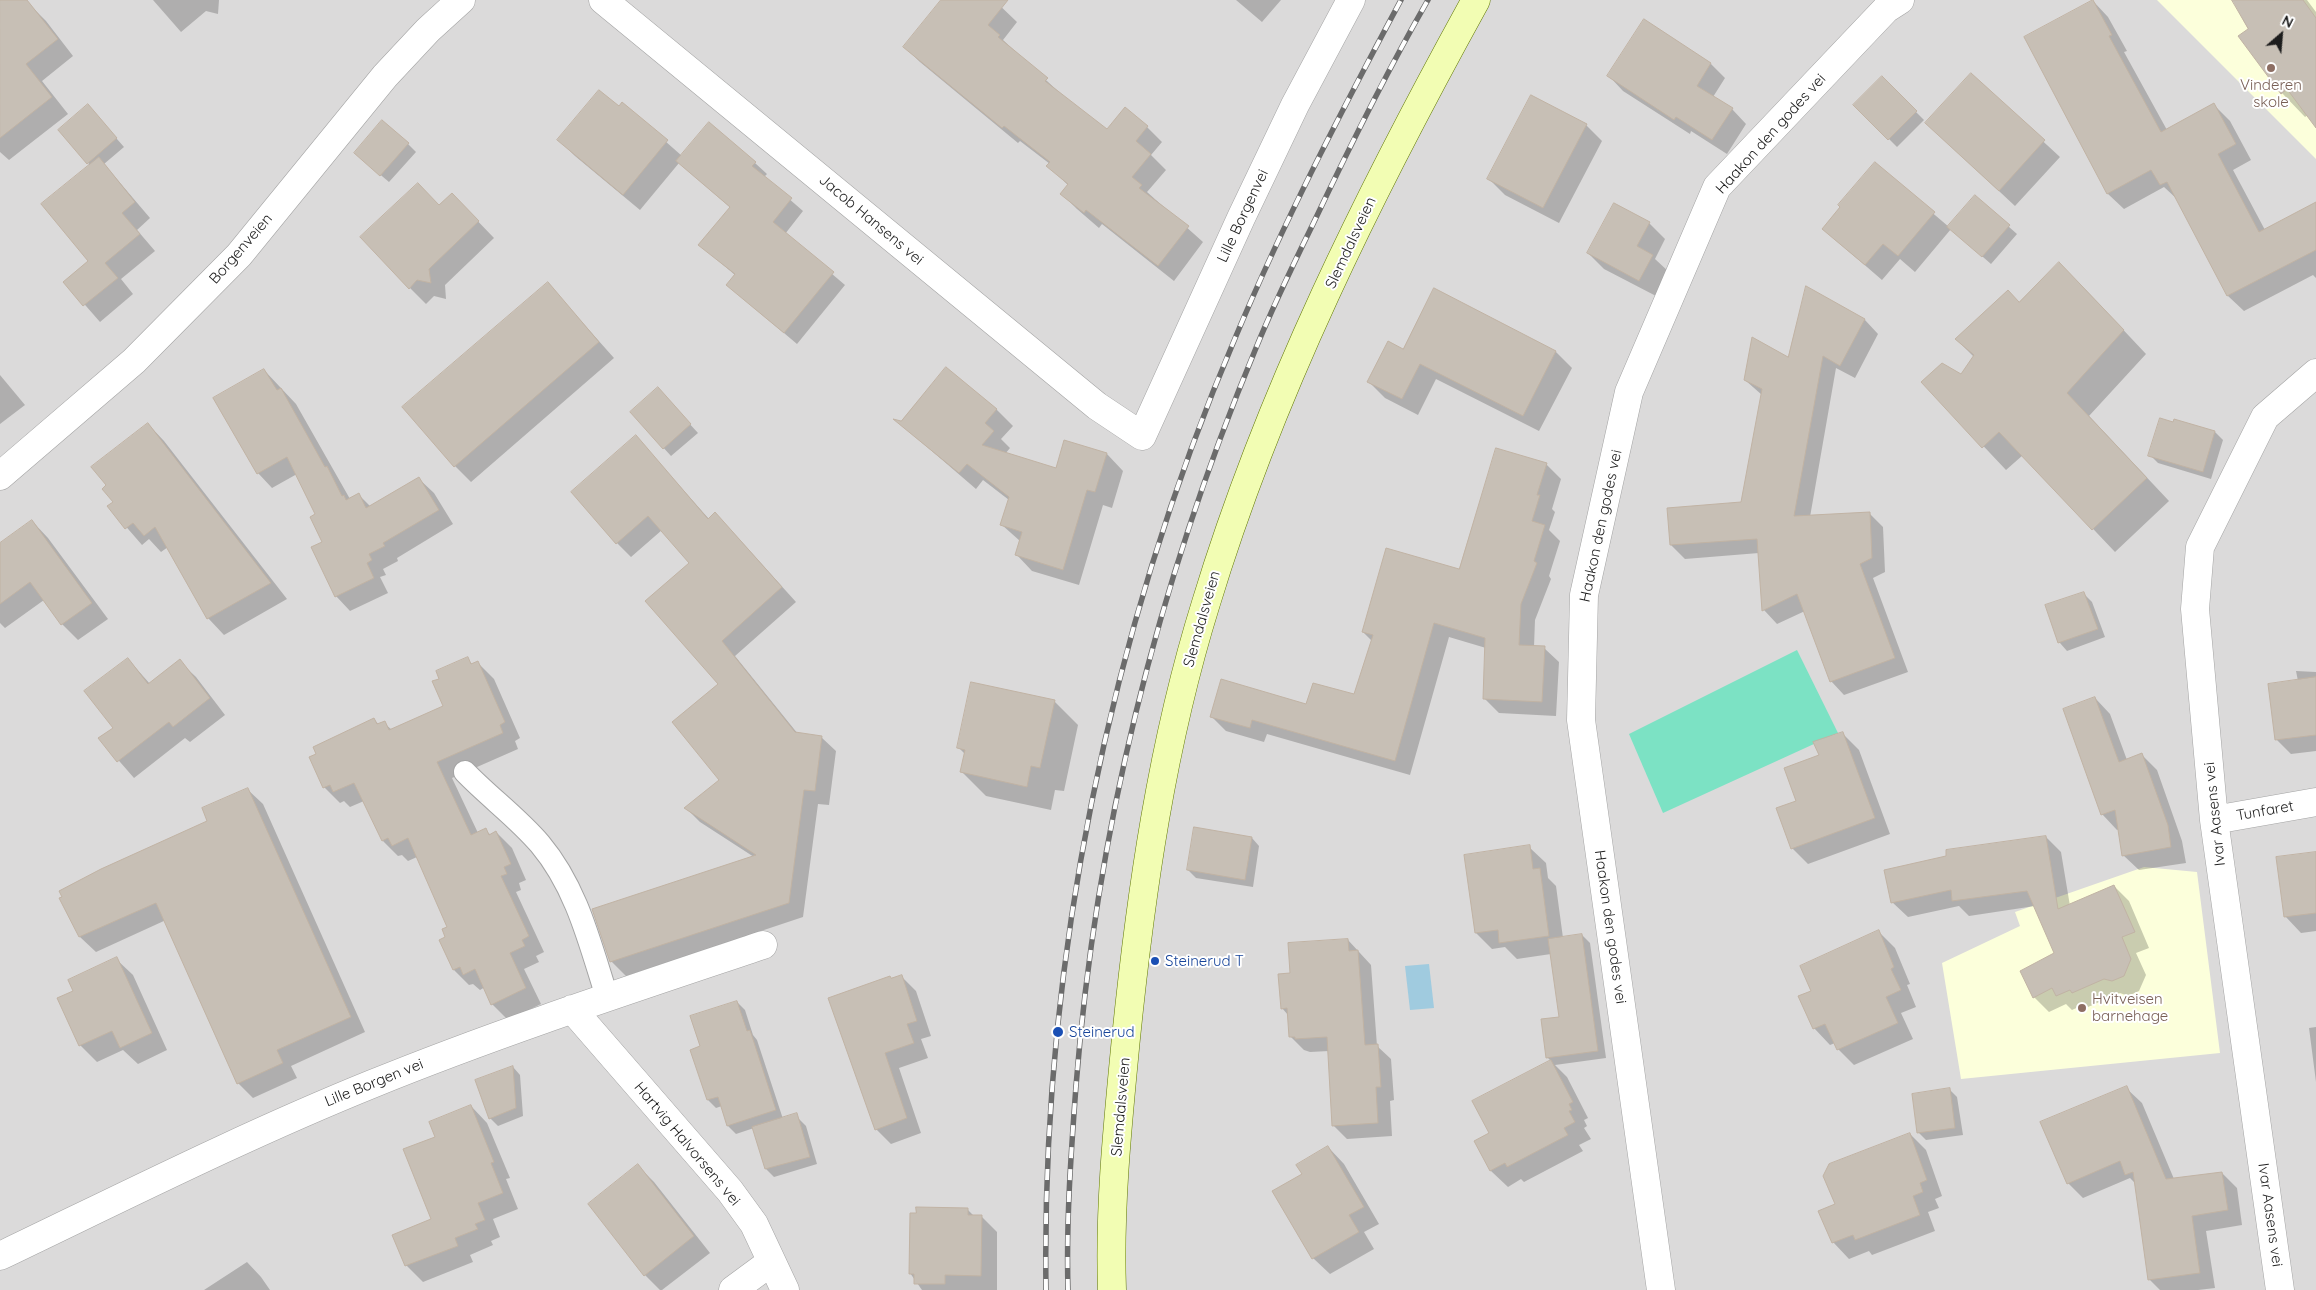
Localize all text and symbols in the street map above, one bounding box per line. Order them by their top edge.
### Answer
north arrow [2256,10,2306,60]
text: N [2279,11,2296,32]
marker: Vinderen skole [2265,62,2277,74]
street label: Haakon den godes vei [1712,70,1830,198]
place label: Vinderen skole [2240,76,2302,111]
street label: Lille Borgenvei [1214,167,1272,265]
street label: Jacob Hansens vei [815,171,927,269]
street label: Slemdalsveien [1322,194,1380,292]
street label: Borgenveien [206,210,276,288]
street label: Haakon den godes vei [1576,448,1626,604]
street label: Slemdalsveien [1180,569,1224,669]
street label: Ivar Aasens vei [2201,761,2229,867]
street label: Tunfaret [2235,797,2295,825]
street label: Haakon den godes vei [1590,849,1630,1005]
place label: Steinerud T [1165,952,1244,970]
marker: Steinerud T [1149,955,1161,967]
place label: Hvitveisen barnehage [2092,990,2168,1025]
marker: Hvitveisen barnehage [2076,1002,2088,1014]
place label: Steinerud [1069,1023,1135,1041]
marker: Steinerud [1051,1025,1065,1039]
street label: Lille Borgen vei [322,1055,426,1111]
street label: Slemdalsveien [1108,1057,1134,1157]
street label: Hartvig Halvorsens vei [630,1079,744,1209]
street label: Ivar Aasens vei [2254,1162,2286,1268]

